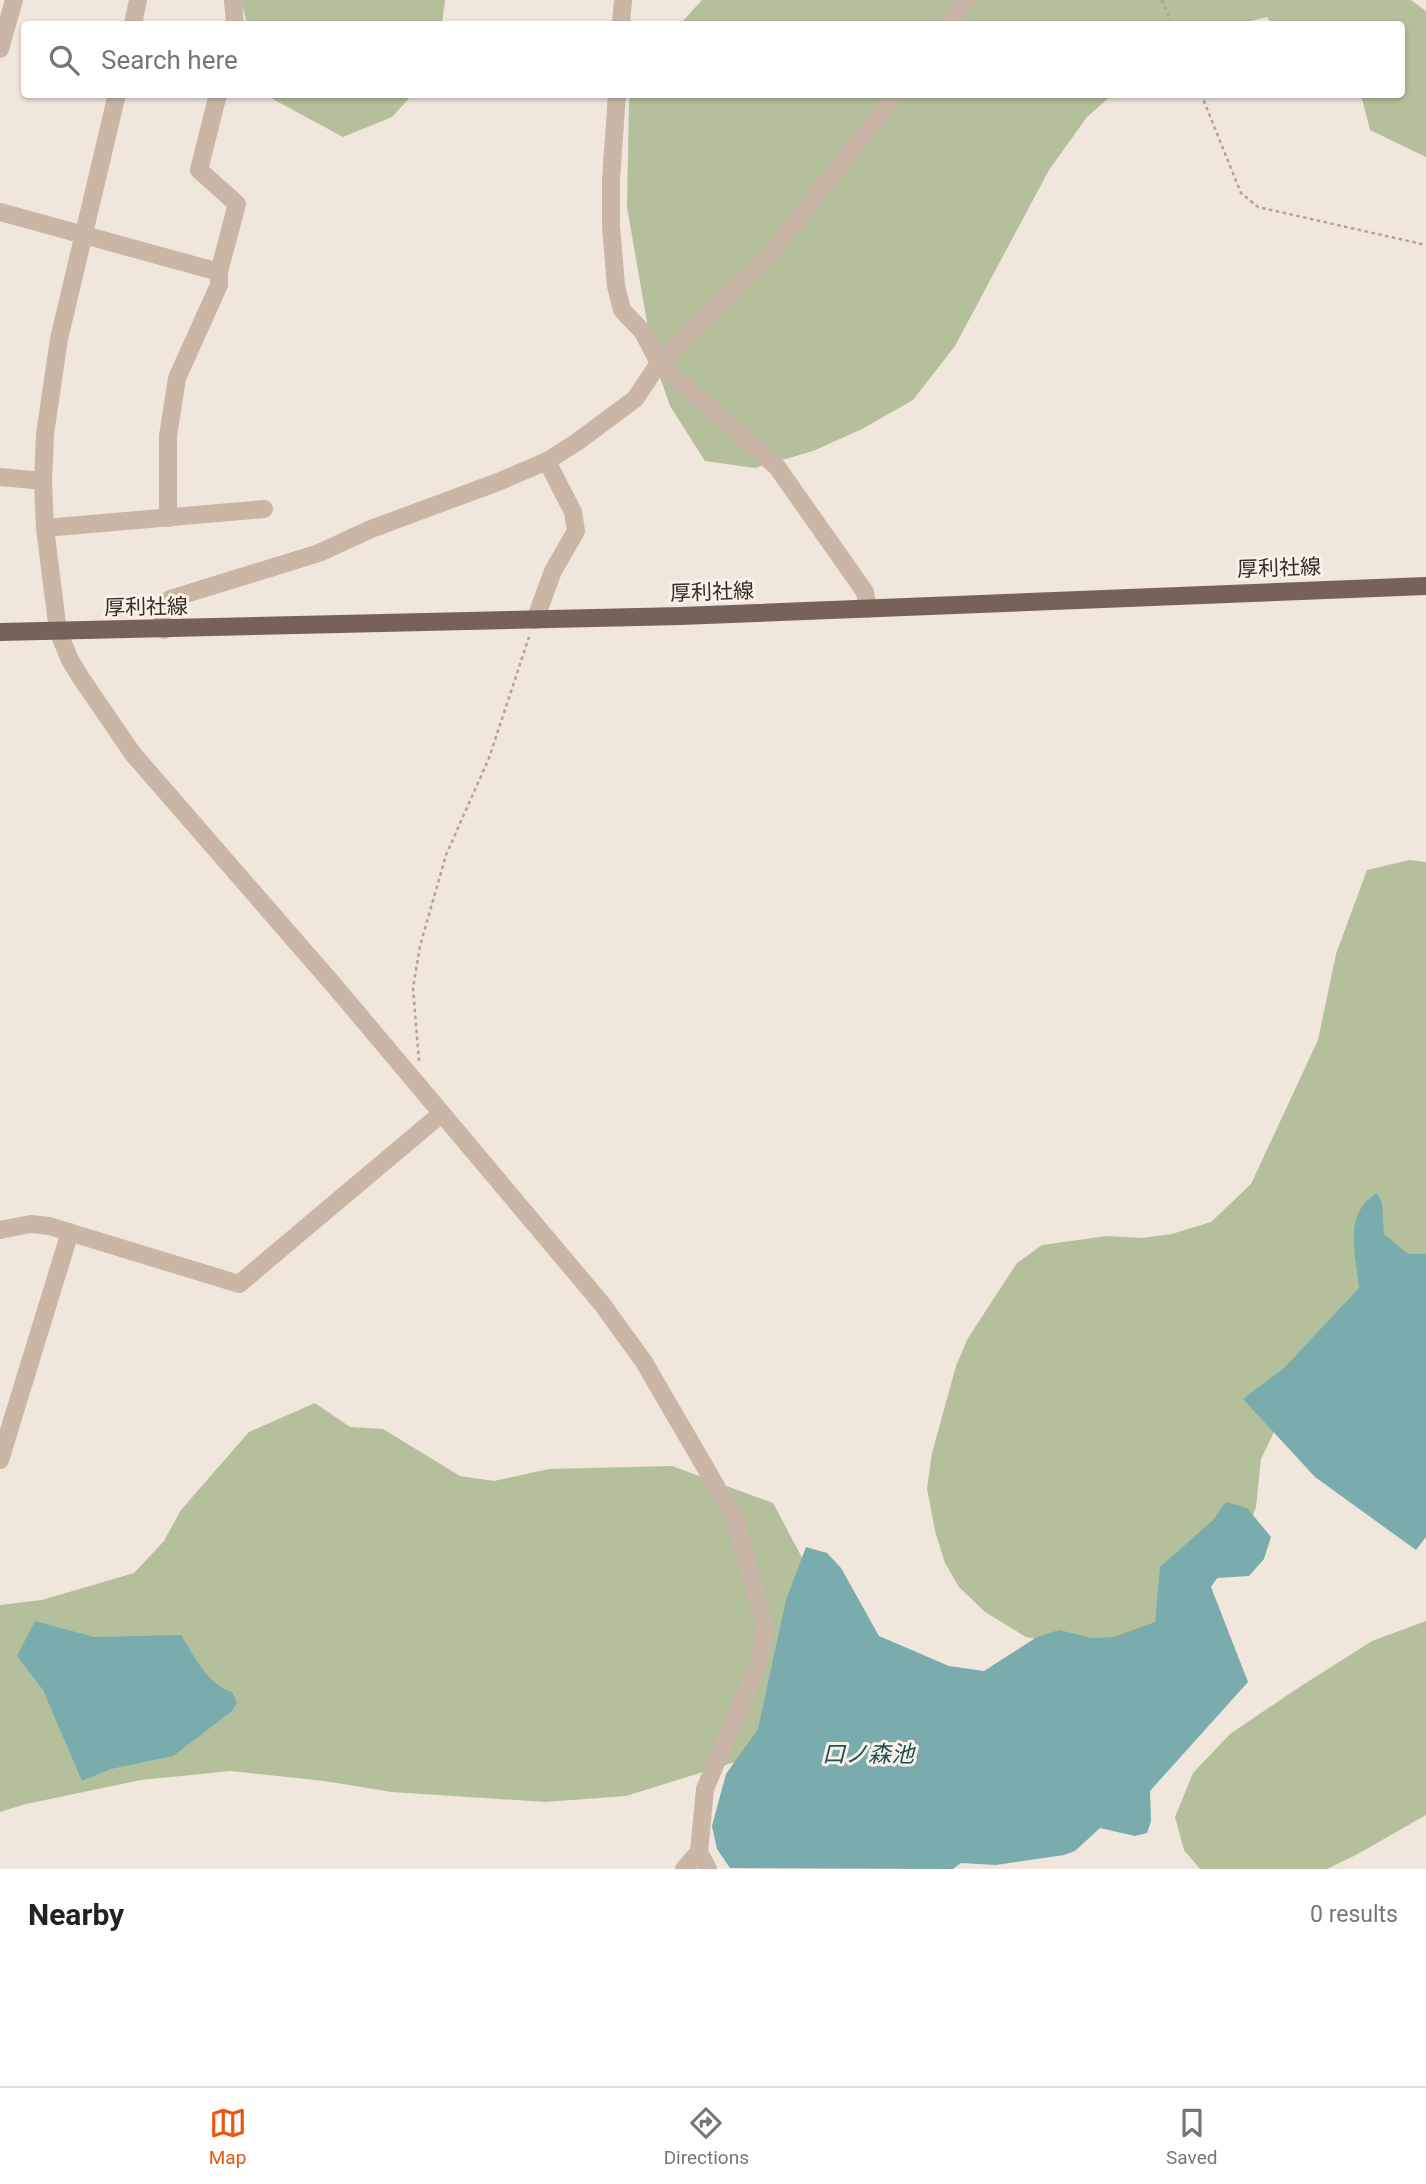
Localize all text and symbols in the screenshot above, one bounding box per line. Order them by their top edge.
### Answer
search box [21,21,1405,98]
icon: search [45,41,83,79]
text: Search here [101,45,238,75]
street label: 厚利社線 [1237,555,1321,581]
street label: 厚利社線 [670,579,754,605]
street label: 厚利社線 [104,594,188,620]
water label: 口ノ森池 [822,1741,916,1768]
text: Nearby [28,1897,124,1932]
text: 0 results [1310,1901,1398,1928]
tab: Map [209,2104,247,2169]
tab: Directions [664,2104,749,2169]
tab: Saved [1166,2104,1217,2169]

